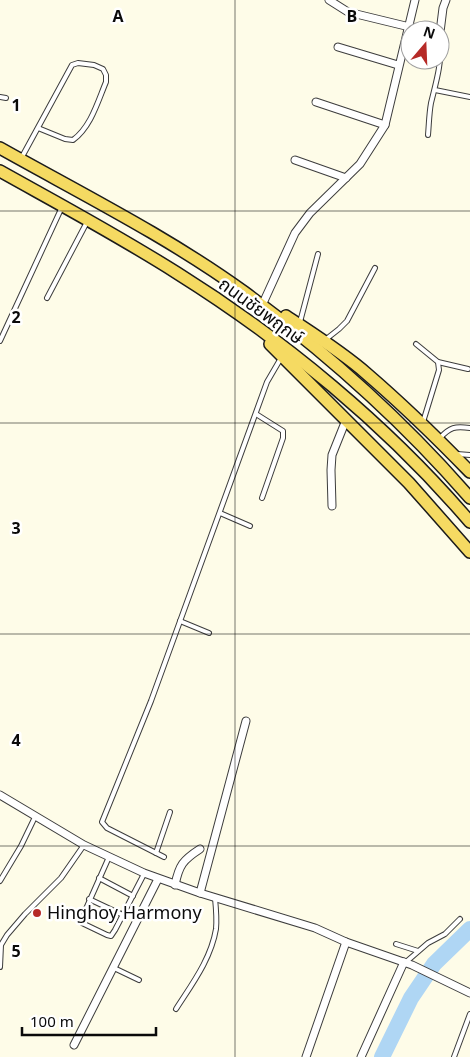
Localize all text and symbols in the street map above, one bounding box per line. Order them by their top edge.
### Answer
text: A [112,5,124,29]
text: B [347,5,357,29]
north arrow [400,20,450,70]
text: N [420,21,438,45]
text: 1 [11,94,21,118]
street label: ถนนชัยพฤกษ์ [213,271,309,351]
text: 2 [11,306,21,330]
text: 3 [11,517,21,541]
text: 4 [11,729,21,753]
place label: Hinghoy Harmony [47,900,202,927]
marker: Hinghoy Harmony [31,907,43,919]
text: 5 [11,940,21,964]
scale bar [22,1004,156,1036]
text: 100 m [30,1011,74,1034]

